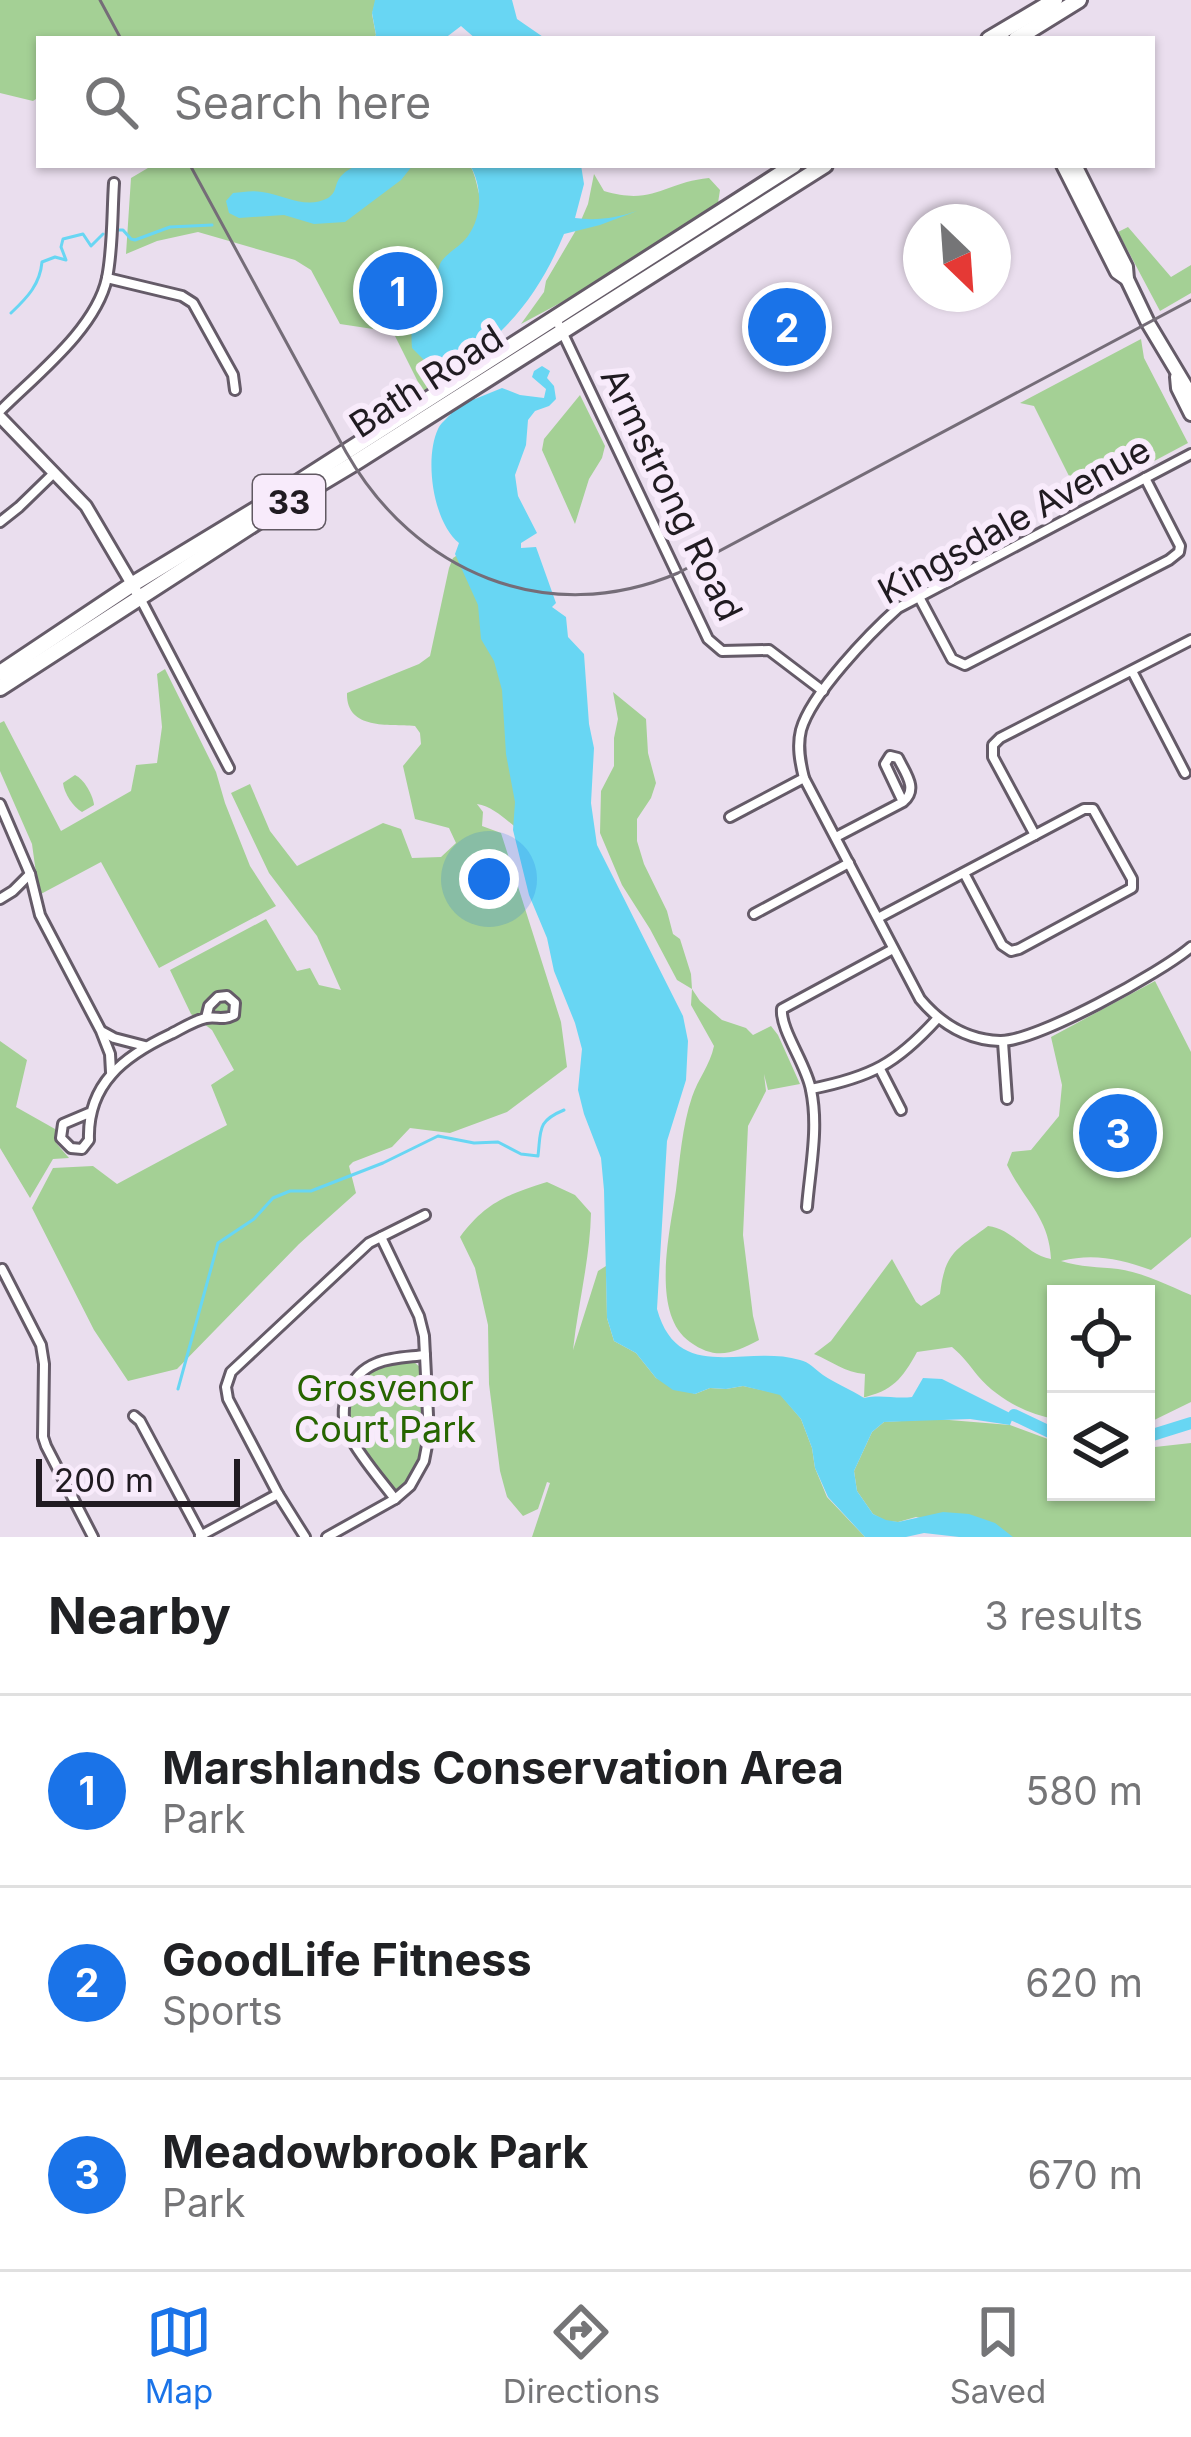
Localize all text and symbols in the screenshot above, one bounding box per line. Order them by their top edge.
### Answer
search box [36,36,1155,168]
icon: search [78,69,144,135]
text: Search here [174,75,431,130]
north arrow [903,204,1011,312]
pin: 1 [359,246,437,336]
pin: 2 [748,282,826,372]
street label: Bath Road [341,315,511,447]
street label: Armstrong Road [592,360,752,628]
street label: Kingsdale Avenue [870,427,1158,613]
road number: 33 [253,475,325,529]
your location [459,849,519,909]
pin: 3 [1079,1088,1157,1178]
map controls [1047,1285,1155,1501]
button: locate [1047,1285,1155,1393]
park label: Grosvenor Court Park [294,1366,476,1451]
button: layers [1047,1393,1155,1501]
scale bar [36,1453,240,1506]
text: 200 m [54,1460,154,1500]
text: Nearby [48,1585,231,1646]
text: 3 results [985,1592,1143,1639]
text: Marshlands Conservation Area [162,1740,844,1795]
text: 1 [79,1767,95,1814]
text: 580 m [1025,1767,1143,1814]
text: Park [162,1795,246,1842]
text: GoodLife Fitness [162,1932,532,1987]
text: 2 [75,1959,99,2006]
text: 620 m [1025,1959,1143,2006]
text: Sports [162,1987,283,2034]
text: Meadowbrook Park [162,2124,588,2179]
text: 3 [74,2151,100,2198]
text: 670 m [1028,2151,1143,2198]
text: Park [162,2179,246,2226]
tab: Map [145,2299,213,2411]
tab: Directions [503,2299,660,2411]
tab: Saved [950,2299,1046,2411]

